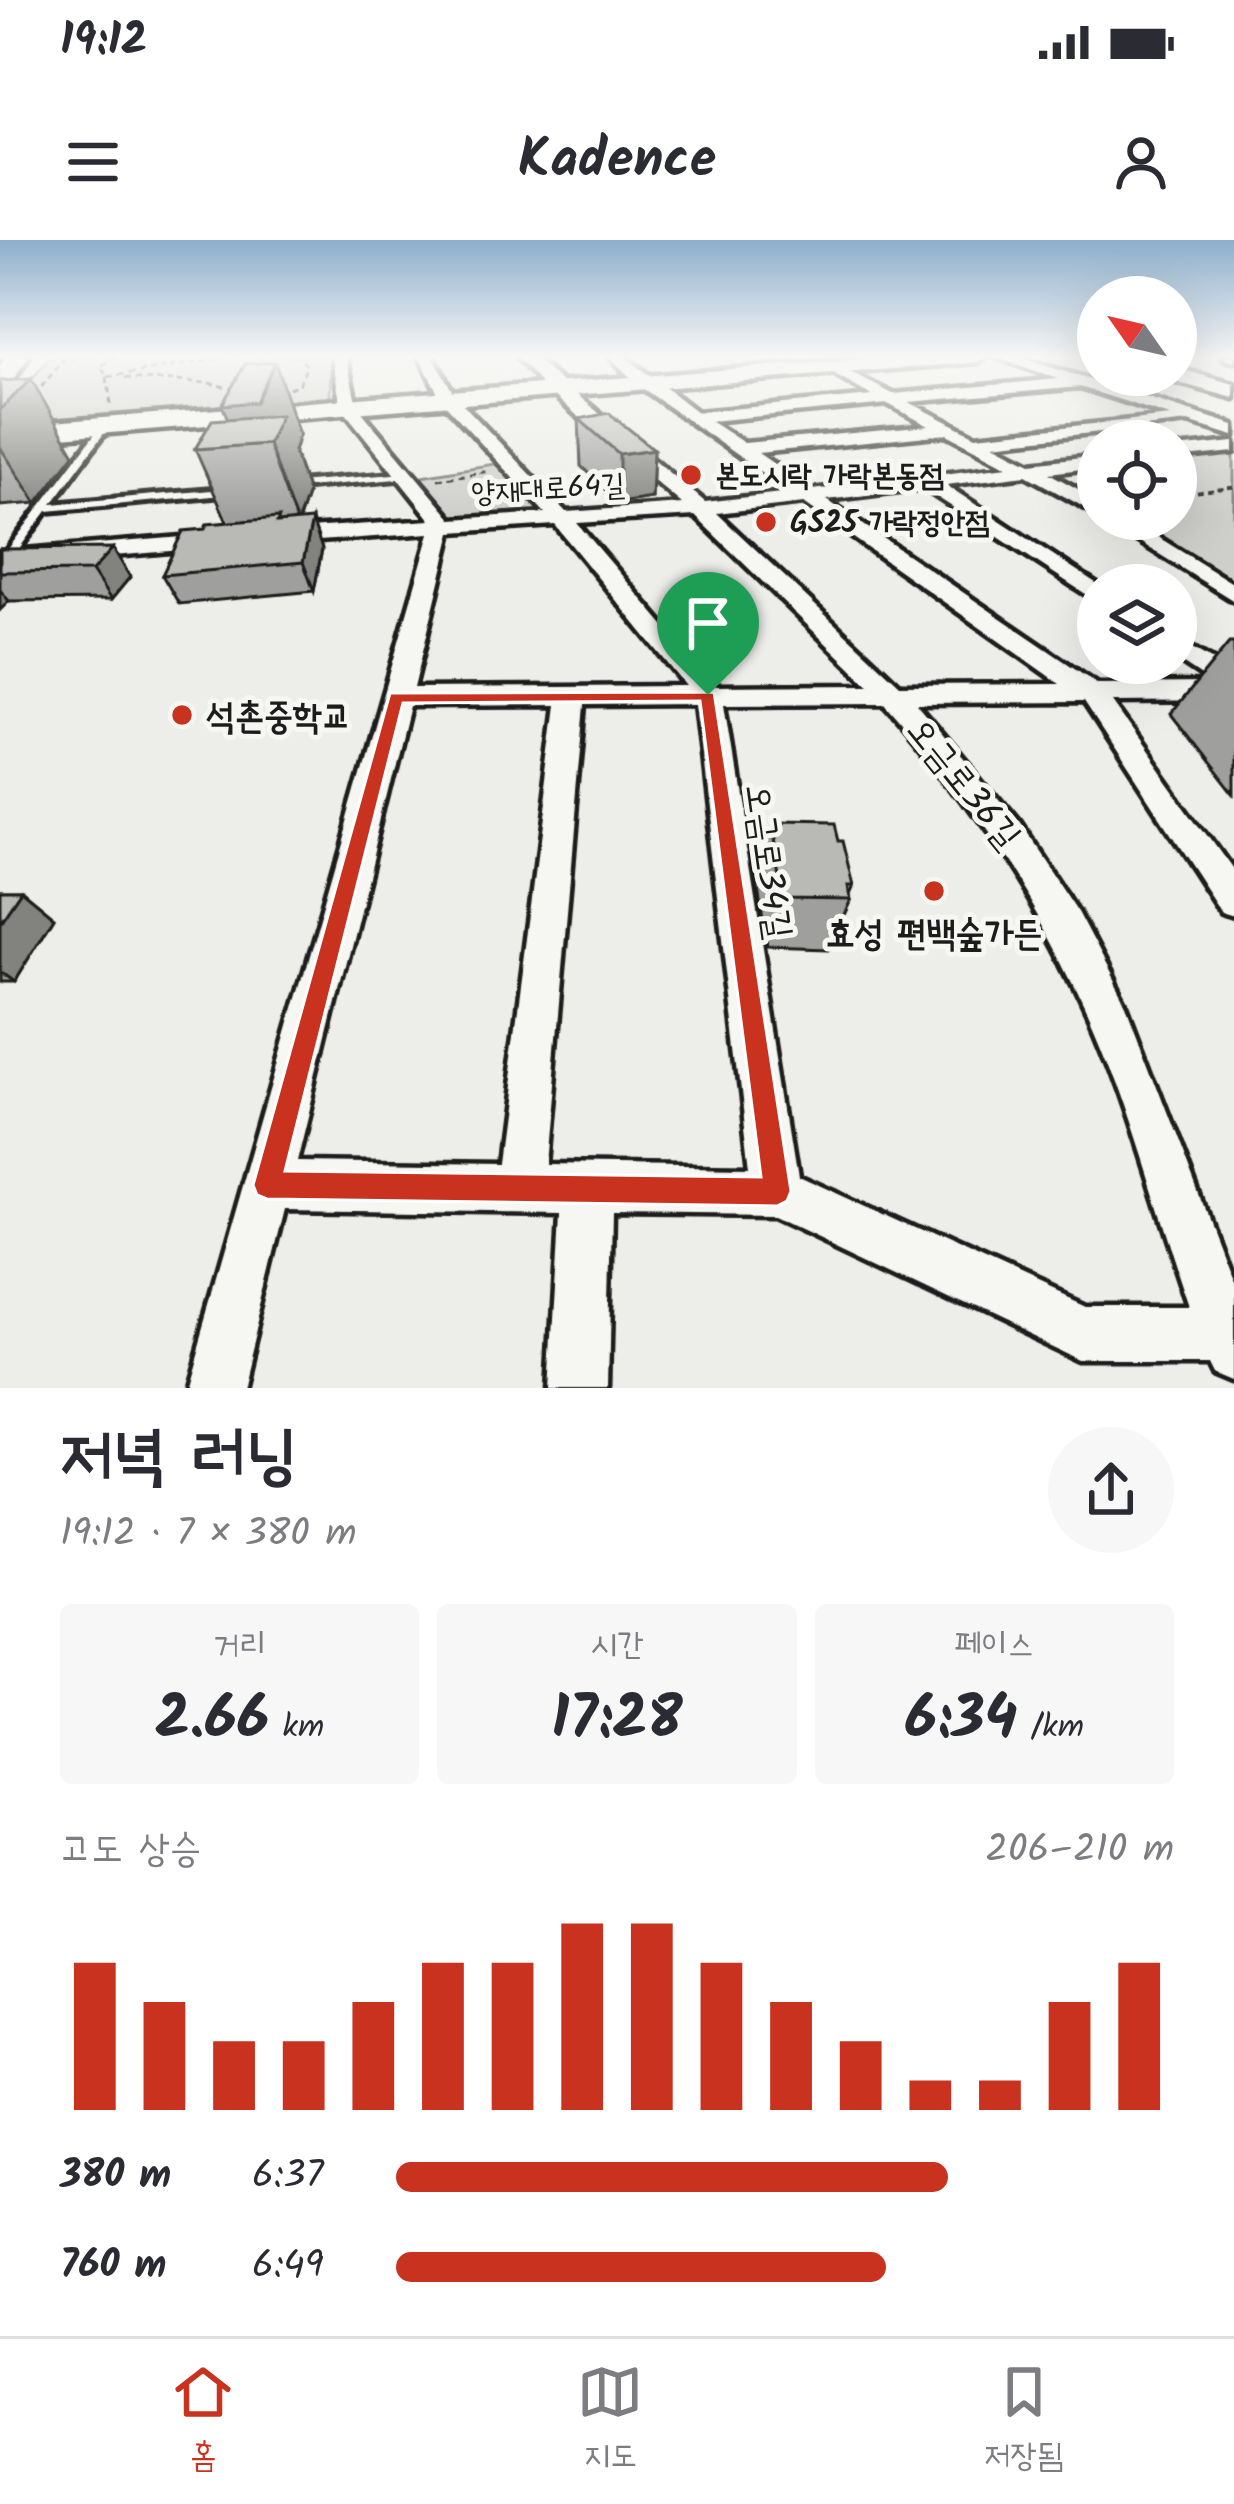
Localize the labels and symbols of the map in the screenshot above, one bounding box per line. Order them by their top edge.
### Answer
north arrow [1077,276,1197,396]
place label: 본도시락 가락본동점 [715,453,944,501]
street label: 양재대로64길 [470,462,626,518]
marker: 본도시락 가락본동점 [678,462,704,488]
place label: GS25 가락정안점 [790,500,989,548]
marker: GS25 가락정안점 [753,509,779,535]
pin [657,572,759,695]
place label: 석촌중학교 [206,690,351,747]
marker: 석촌중학교 [169,702,195,728]
street label: 오금로36길 [891,705,1034,863]
street label: 오금로34길 [727,780,806,943]
marker: 효성 편백숲가든 [921,878,947,904]
place label: 효성 편백숲가든 [826,907,1042,964]

